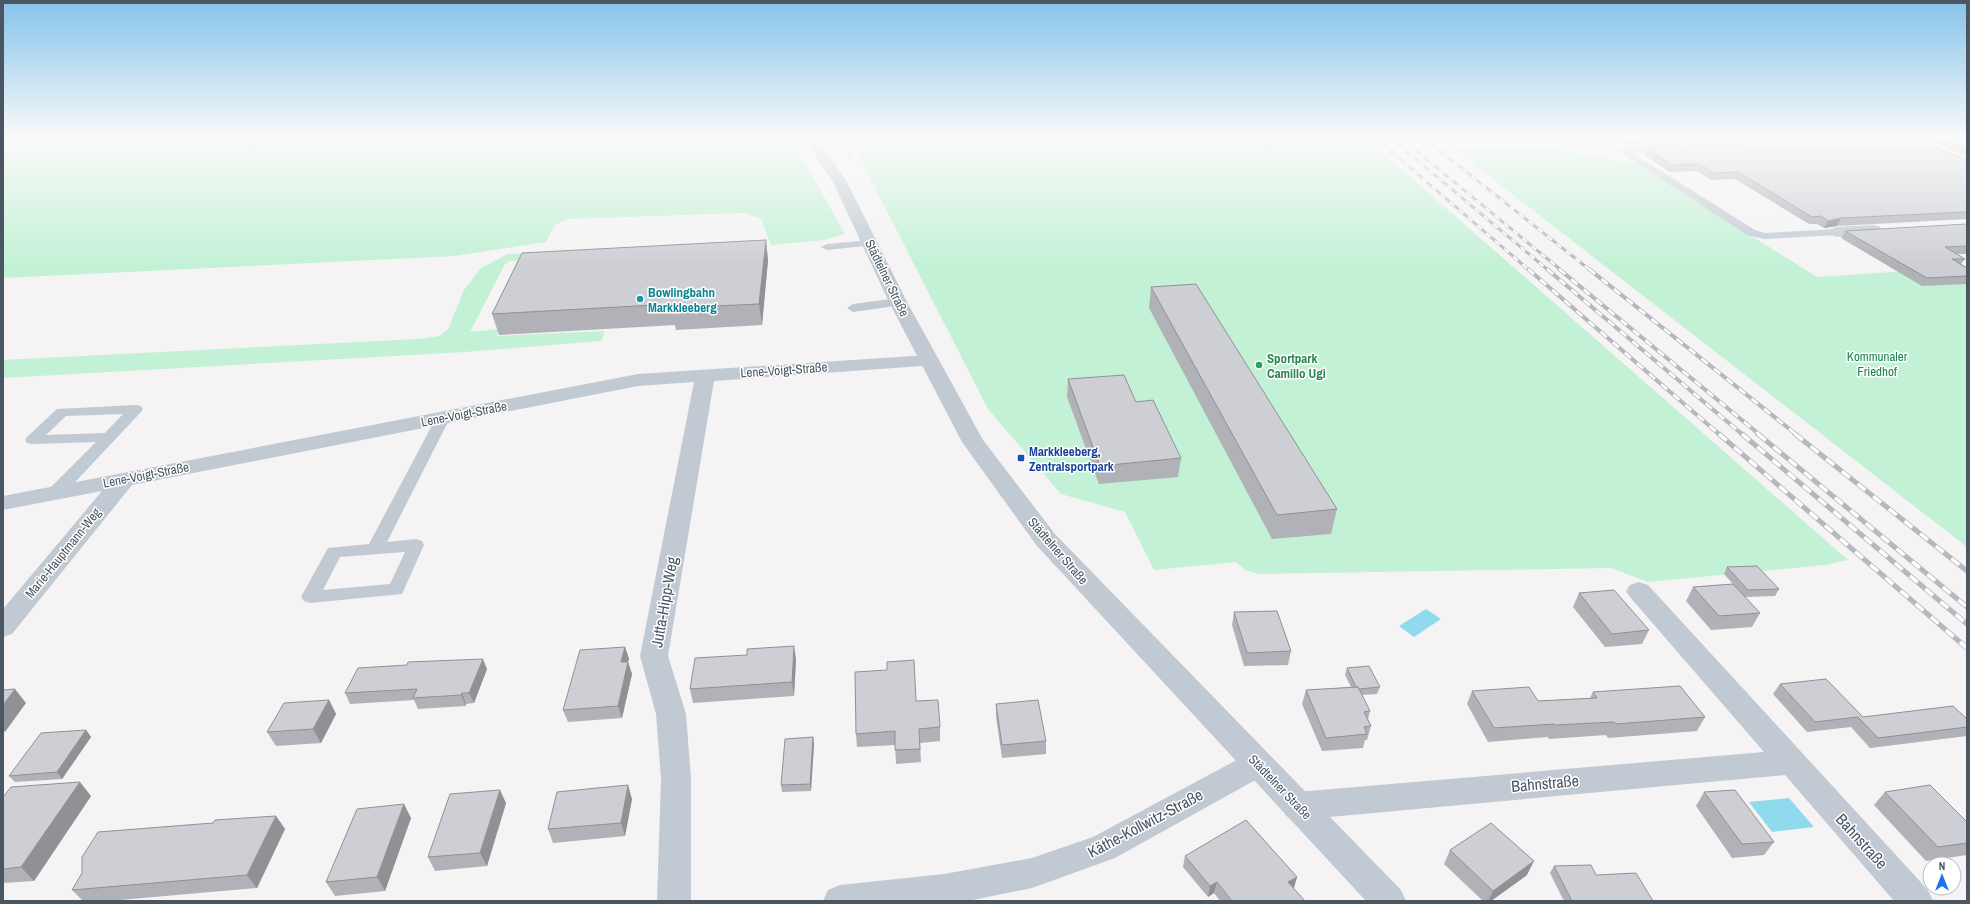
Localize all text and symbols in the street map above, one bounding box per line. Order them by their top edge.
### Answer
street label: Städtelner Straße [861,237,913,319]
place label: Bowlingbahn Markkleeberg [648,284,717,316]
marker: Bowlingbahn Markkleeberg [635,294,645,304]
park label: Kommunaler Friedhof [1847,348,1908,380]
place label: Sportpark Camillo Ugi [1267,350,1326,382]
street label: Lene-Voigt-Straße [740,358,828,382]
marker: Sportpark Camillo Ugi [1254,360,1264,370]
street label: Lene-Voigt-Straße [420,397,508,431]
place label: Markkleeberg, Zentralsportpark [1029,443,1114,475]
marker: Markkleeberg, Zentralsportpark [1016,453,1026,463]
street label: Lene-Voigt-Straße [102,458,190,492]
street label: Marie-Hauptmann-Weg [21,504,105,602]
street label: Städtelner Straße [1024,514,1092,588]
street label: Jutta-Hipp-Weg [645,554,683,649]
street label: Städtelner Straße [1245,751,1315,823]
street label: Bahnstraße [1510,769,1580,797]
street label: Käthe-Kollwitz-Straße [1083,783,1207,863]
street label: Bahnstraße [1831,808,1893,874]
north arrow [1922,856,1962,896]
text: N [1939,859,1945,873]

